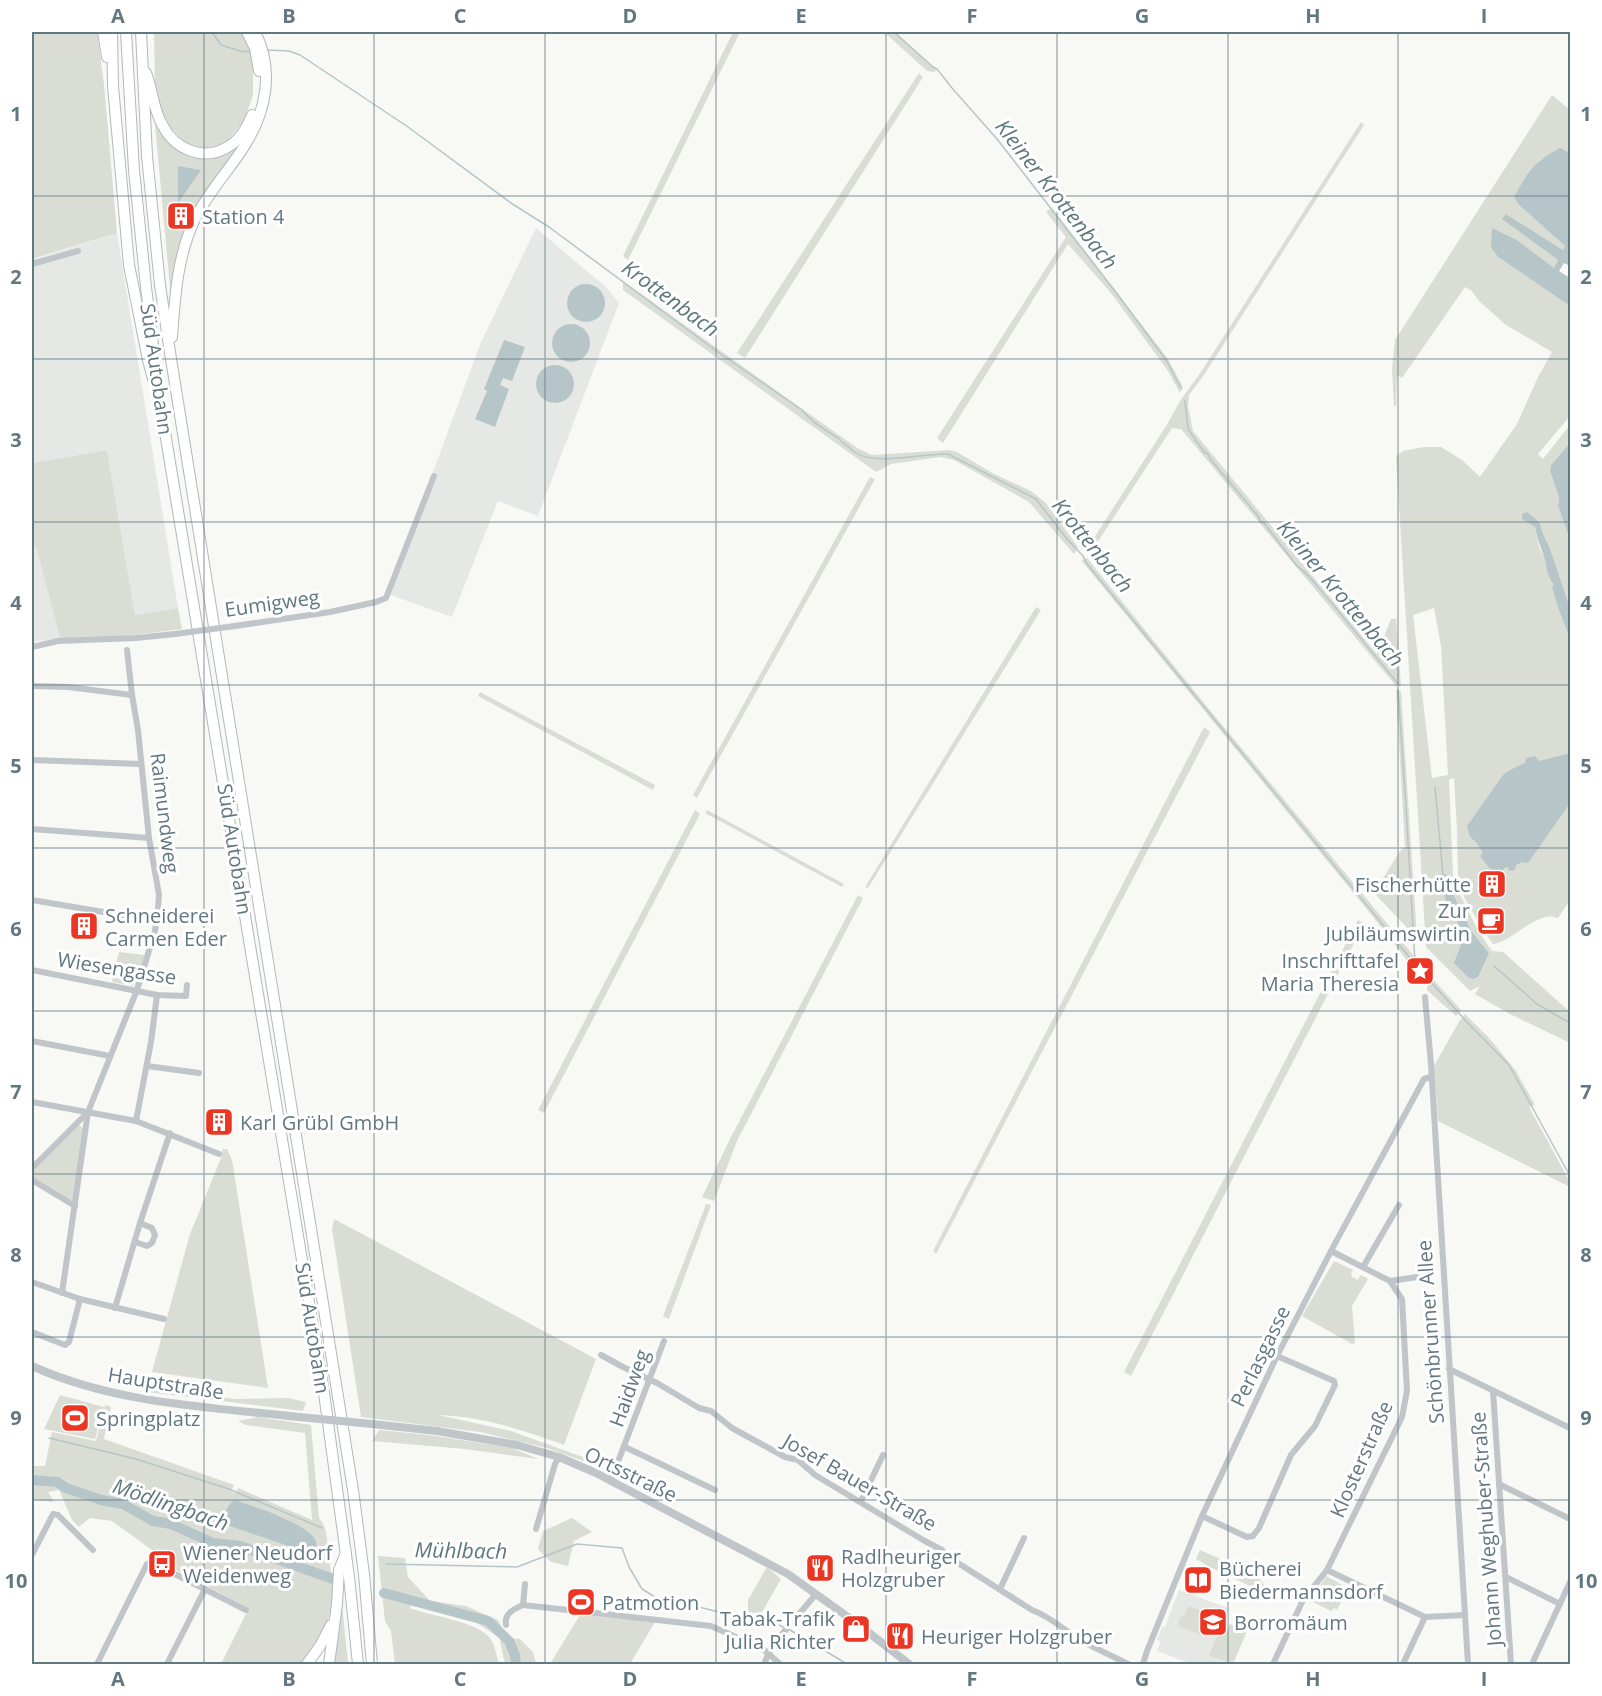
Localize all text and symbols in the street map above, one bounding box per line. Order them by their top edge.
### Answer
text: A [111,2,125,29]
text: B [282,2,296,29]
text: C [454,2,467,29]
text: D [623,2,637,29]
text: E [795,2,807,29]
text: F [967,2,977,29]
text: G [1135,2,1149,29]
text: H [1305,2,1321,29]
text: I [1481,2,1487,29]
text: 1 [10,100,22,127]
text: 1 [1580,100,1592,127]
water label: Kleiner Krottenbach [990,113,1124,275]
building icon: Station 4 [165,200,197,232]
place label: Station 4 [202,203,285,230]
water label: Krottenbach [617,253,725,343]
text: 2 [10,263,22,290]
text: 2 [1580,263,1592,290]
street label: Süd Autobahn [134,301,180,437]
text: 3 [10,426,22,453]
text: 3 [1580,426,1592,453]
water label: Krottenbach [1046,492,1140,598]
water label: Kleiner Krottenbach [1271,514,1411,672]
street label: Eumigweg [223,583,321,623]
text: 4 [10,589,22,616]
text: 4 [1580,589,1592,616]
street label: Raimundweg [144,751,186,875]
text: 5 [10,752,22,779]
text: 5 [1580,752,1592,779]
street label: Süd Autobahn [211,781,259,917]
building icon: Fischerhütte [1476,868,1508,900]
place label: Fischerhütte [1355,871,1471,898]
place label: Zur Jubiläumswirtin [1323,897,1470,947]
place label: Schneiderei Carmen Eder [105,902,227,952]
cafe icon: Zur Jubiläumswirtin [1475,905,1507,937]
building icon: Schneiderei Carmen Eder [68,910,100,942]
text: 6 [10,915,22,942]
text: 6 [1580,915,1592,942]
street label: Wiesengasse [56,945,178,991]
place label: Inschrifttafel Maria Theresia [1261,947,1399,997]
place icon: Inschrifttafel Maria Theresia [1404,955,1436,987]
text: 7 [10,1078,22,1105]
text: 7 [1580,1078,1592,1105]
building icon: Karl Grübl GmbH [203,1106,235,1138]
place label: Karl Grübl GmbH [240,1109,399,1136]
street label: Schönbrunner Allee [1410,1239,1450,1425]
text: 8 [10,1241,22,1268]
text: 8 [1580,1241,1592,1268]
street label: Süd Autobahn [289,1260,337,1396]
street label: Perlasgasse [1224,1301,1296,1411]
street label: Haidweg [603,1345,656,1431]
street label: Hauptstraße [106,1361,226,1405]
street label: Klosterstraße [1323,1396,1399,1522]
sports icon: Springplatz [59,1402,91,1434]
text: 9 [10,1404,22,1431]
text: 9 [1580,1404,1592,1431]
place label: Springplatz [96,1405,200,1432]
street label: Johann Weghuber-Straße [1464,1411,1508,1649]
street label: Josef Bauer-Straße [776,1426,942,1537]
street label: Ortsstraße [580,1440,682,1508]
water label: Mödlingbach [109,1471,233,1537]
water label: Mühlbach [414,1535,508,1565]
place label: Wiener Neudorf Weidenweg [183,1539,334,1589]
place label: Radlheuriger Holzgruber [841,1543,961,1593]
bus stop icon: Wiener Neudorf Weidenweg [146,1548,178,1580]
restaurant icon: Radlheuriger Holzgruber [804,1552,836,1584]
place label: Bücherei Biedermannsdorf [1219,1555,1384,1605]
library icon: Bücherei Biedermannsdorf [1182,1564,1214,1596]
text: 10 [5,1567,27,1594]
text: 10 [1575,1567,1597,1594]
sports icon: Patmotion [565,1586,597,1618]
place label: Patmotion [602,1589,699,1616]
place label: Tabak-Trafik Julia Richter [720,1605,835,1655]
school or university icon: Borromäum [1197,1606,1229,1638]
place label: Borromäum [1234,1609,1348,1636]
shop icon: Tabak-Trafik Julia Richter [840,1613,872,1645]
restaurant icon: Heuriger Holzgruber [884,1620,916,1652]
place label: Heuriger Holzgruber [921,1623,1112,1650]
text: A [111,1665,125,1692]
text: B [282,1665,296,1692]
text: C [454,1665,467,1692]
text: D [623,1665,637,1692]
text: E [795,1665,807,1692]
text: F [967,1665,977,1692]
text: G [1135,1665,1149,1692]
text: H [1305,1665,1321,1692]
text: I [1481,1665,1487,1692]

